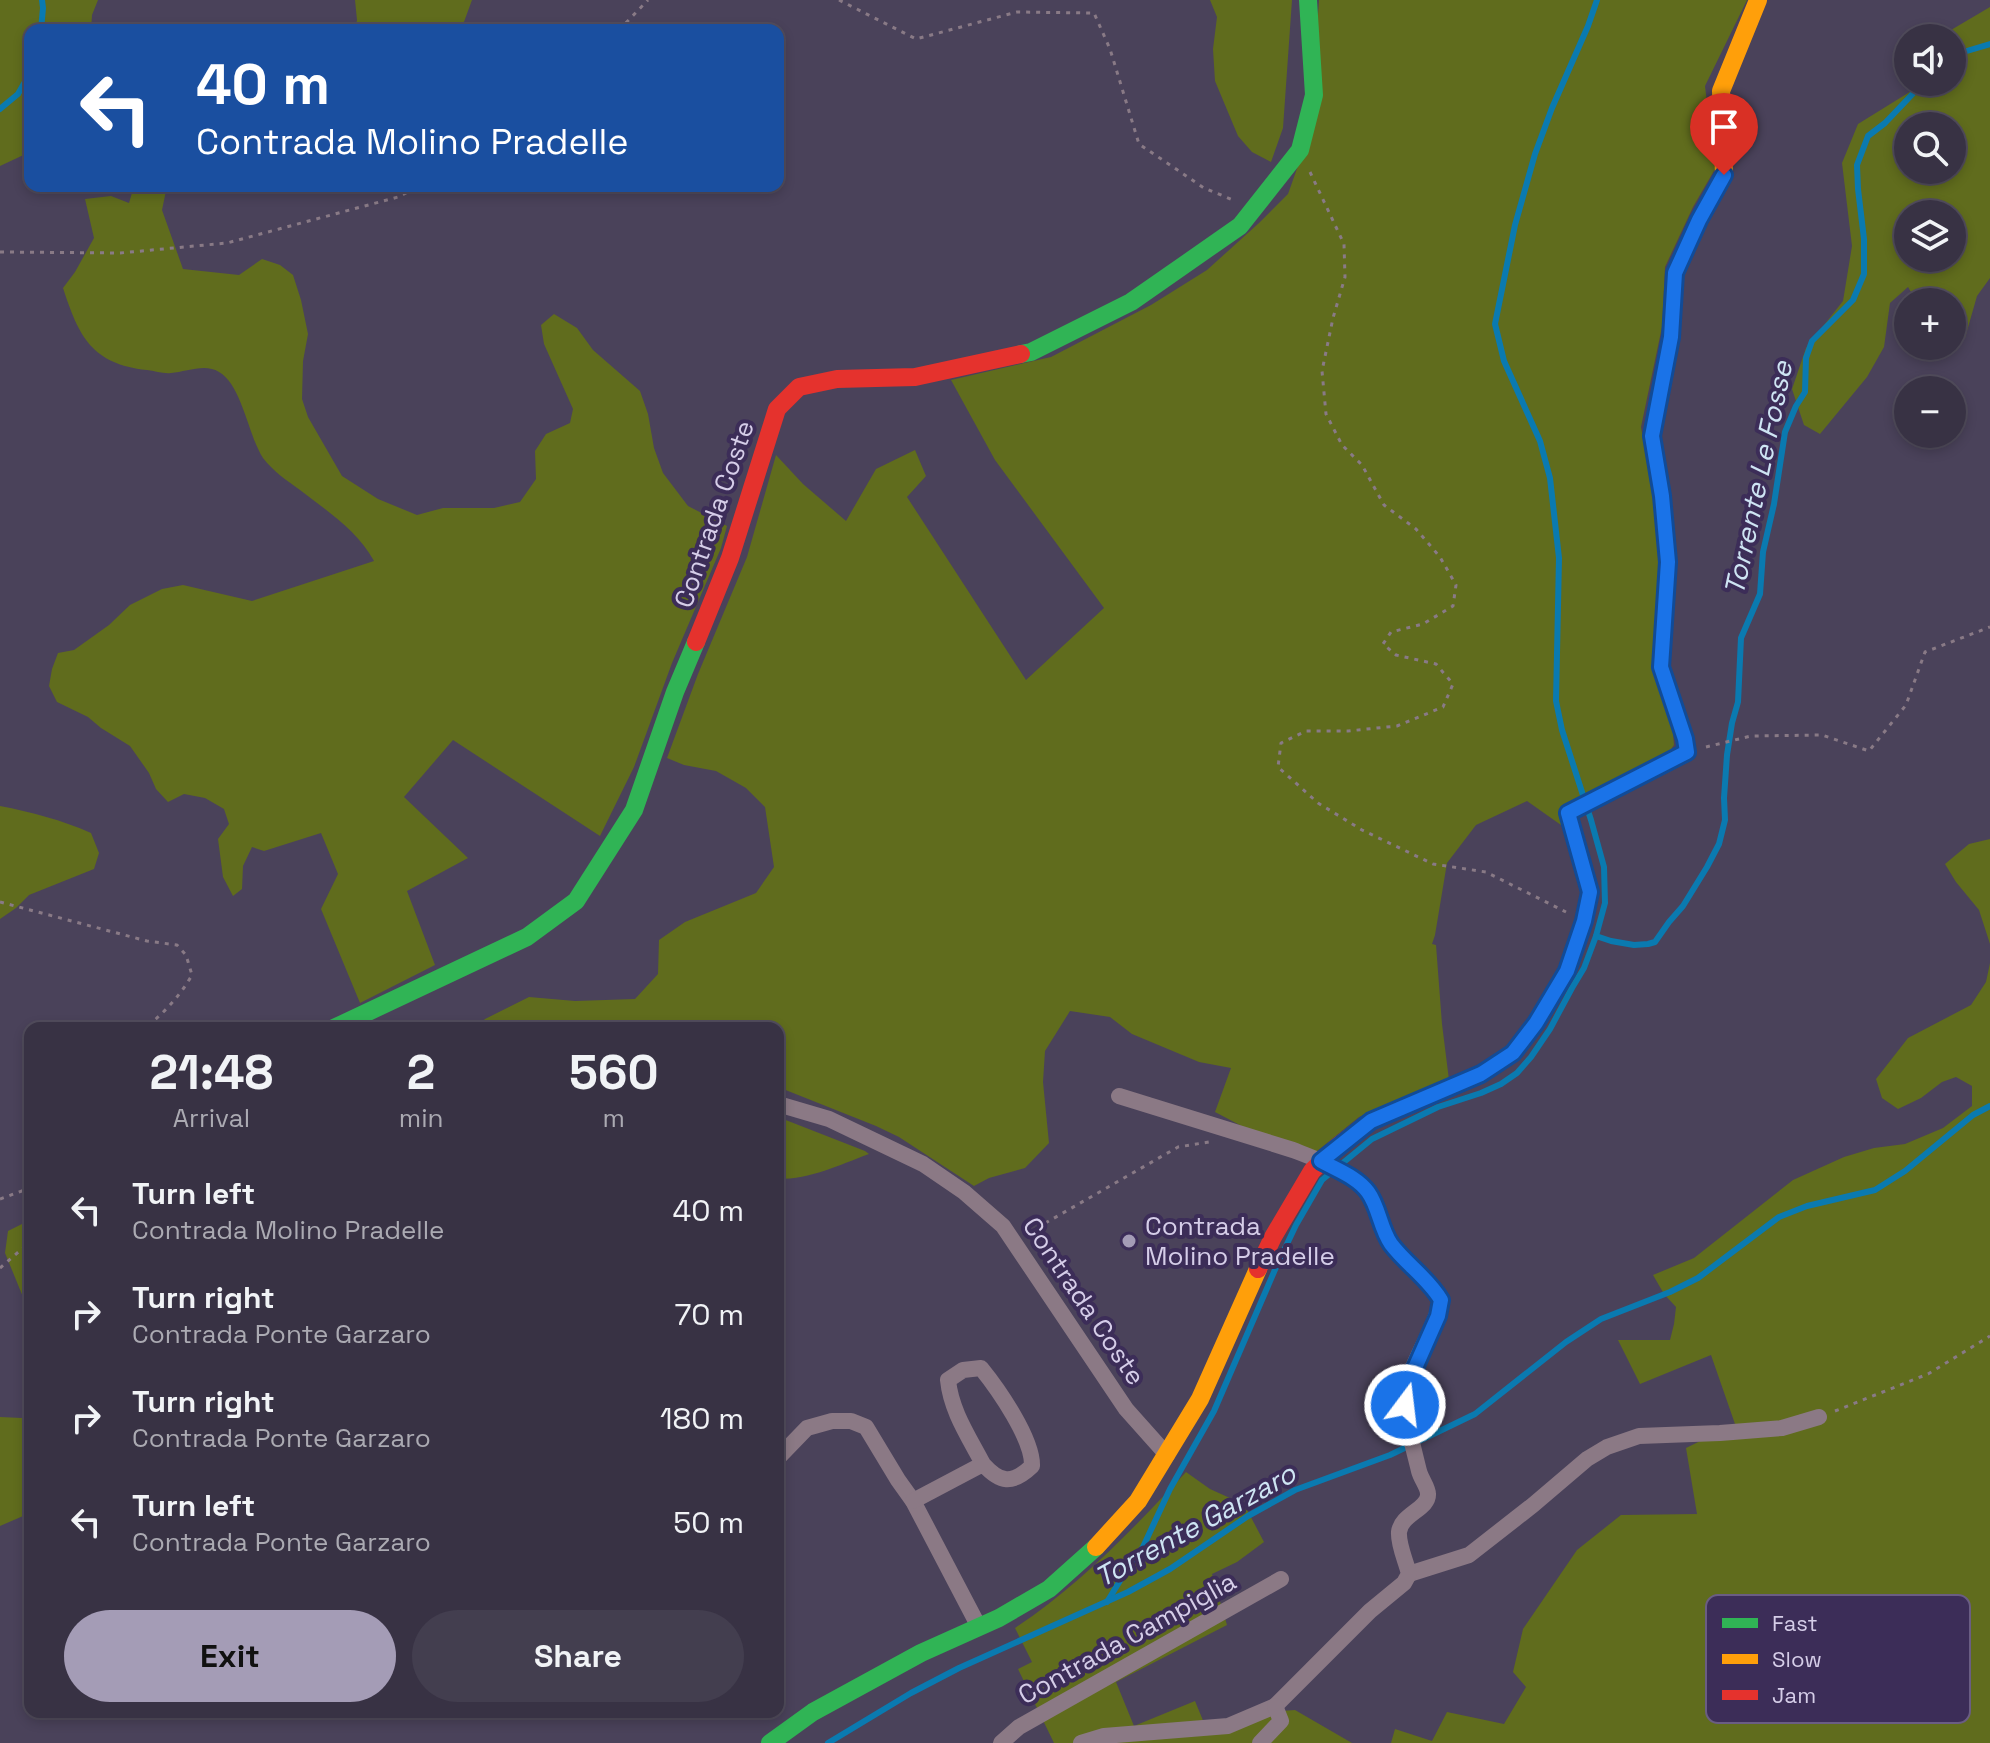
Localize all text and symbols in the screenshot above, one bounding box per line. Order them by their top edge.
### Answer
map controls [1894,24,1966,448]
button: sound [1894,24,1966,96]
text: 40 m [196,49,330,120]
icon: left [64,56,168,160]
pin [1690,93,1758,175]
icon: arrive [1702,105,1746,149]
button: search [1894,112,1966,184]
text: Contrada Molino Pradelle [196,119,629,165]
button: layers [1894,200,1966,272]
button: + [1894,288,1966,360]
water label: Torrente Le Fosse [1716,356,1801,598]
button: − [1894,376,1966,448]
street label: Contrada Coste [666,416,762,612]
text: 21:48 [149,1042,273,1103]
text: 2 [407,1042,435,1103]
text: 560 [569,1042,659,1103]
text: Arrival [173,1101,250,1135]
text: min [399,1101,443,1135]
text: m [603,1101,625,1135]
text: Turn left [132,1174,255,1213]
icon: left [64,1188,108,1232]
text: 40 m [673,1191,744,1230]
place label: Contrada Molino Pradelle [1145,1209,1335,1273]
street label: Contrada Coste [1015,1210,1153,1392]
text: Contrada Molino Pradelle [132,1213,444,1247]
marker: Contrada Molino Pradelle [1120,1232,1138,1250]
text: Turn right [132,1278,275,1317]
icon: right [64,1292,108,1336]
text: 70 m [675,1295,744,1334]
text: Contrada Ponte Garzaro [132,1317,431,1351]
position arrow [1363,1363,1447,1447]
text: Turn right [132,1382,275,1421]
icon: right [64,1396,108,1440]
text: 180 m [660,1399,744,1438]
text: Contrada Ponte Garzaro [132,1421,431,1455]
water label: Torrente Garzaro [1088,1455,1302,1595]
text: Turn left [132,1486,255,1525]
icon: left [64,1500,108,1544]
text: 50 m [673,1503,744,1542]
text: Contrada Ponte Garzaro [132,1525,431,1559]
street label: Contrada Campiglia [1012,1564,1242,1712]
legend [1706,1595,1970,1723]
text: Fast [1772,1609,1818,1637]
button: Exit [64,1610,396,1702]
button: Share [412,1610,744,1702]
text: Slow [1772,1645,1822,1673]
text: Jam [1772,1681,1816,1709]

